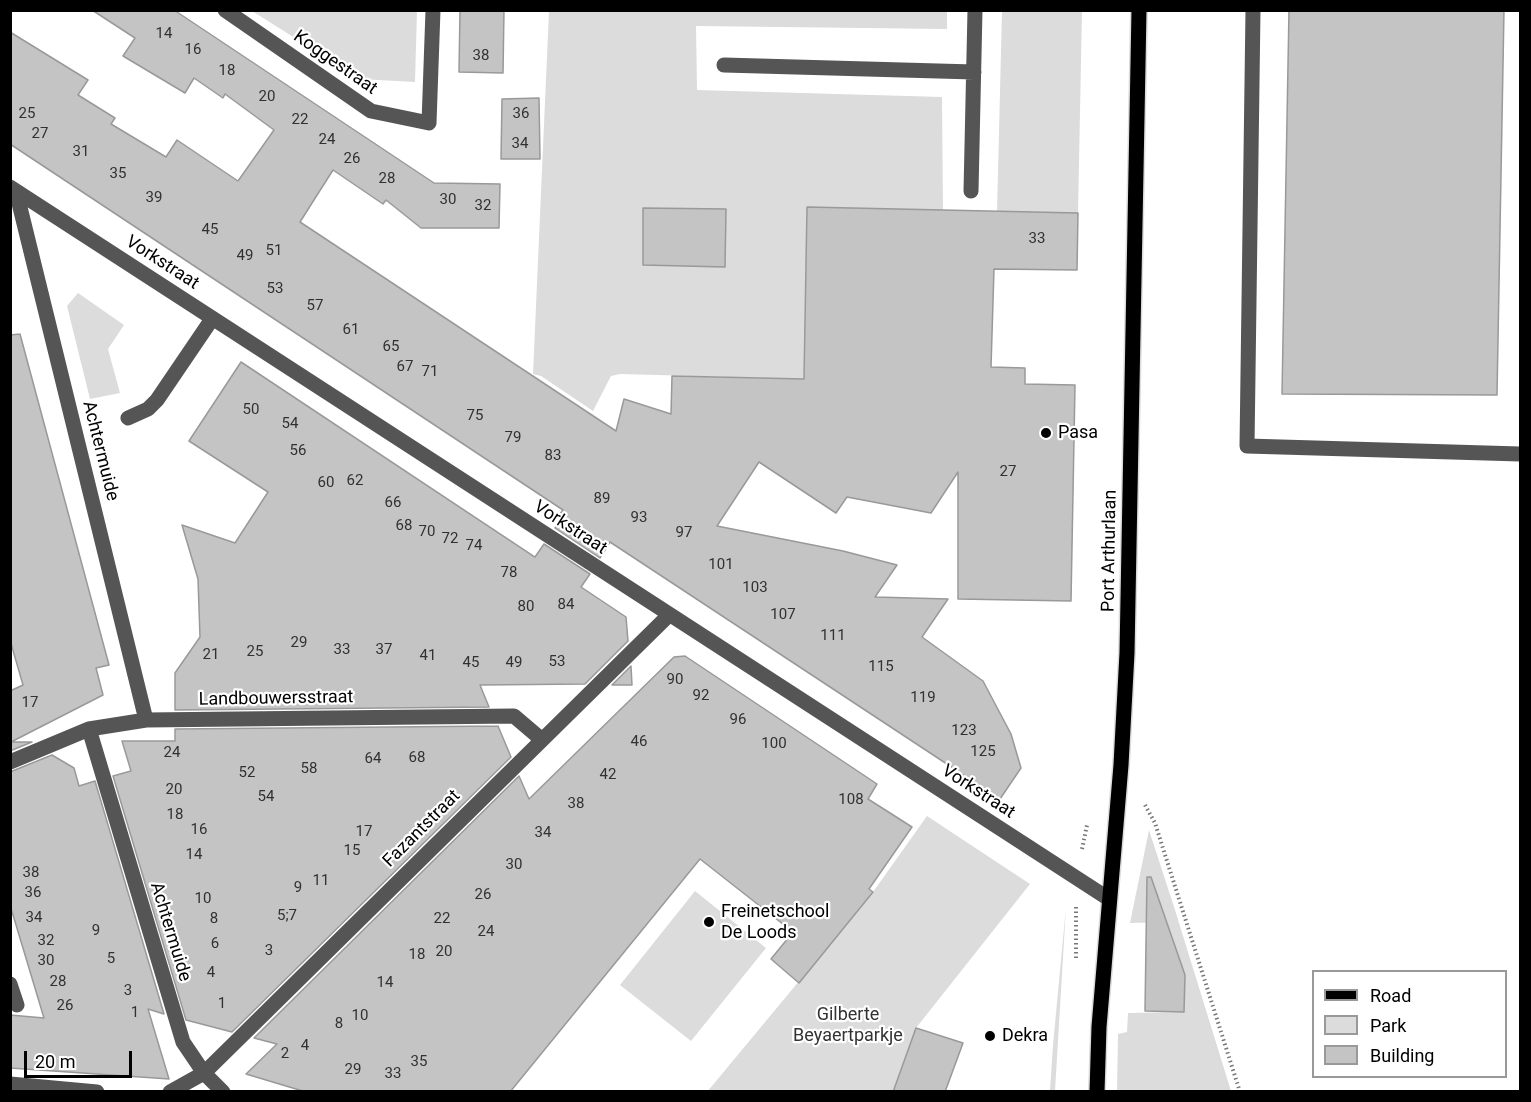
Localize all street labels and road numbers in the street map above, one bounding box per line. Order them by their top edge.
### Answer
street label: Koggestraat [289,26,381,100]
street label: Vorkstraat [121,231,203,295]
street label: Achtermuide [77,399,123,503]
street label: Port Arthurlaan [1098,490,1122,612]
street label: Vorkstraat [529,496,611,560]
street label: Landbouwersstraat [198,687,354,711]
street label: Vorkstraat [937,760,1019,824]
street label: Fazantstraat [379,786,465,872]
street label: Achtermuide [145,880,195,984]

